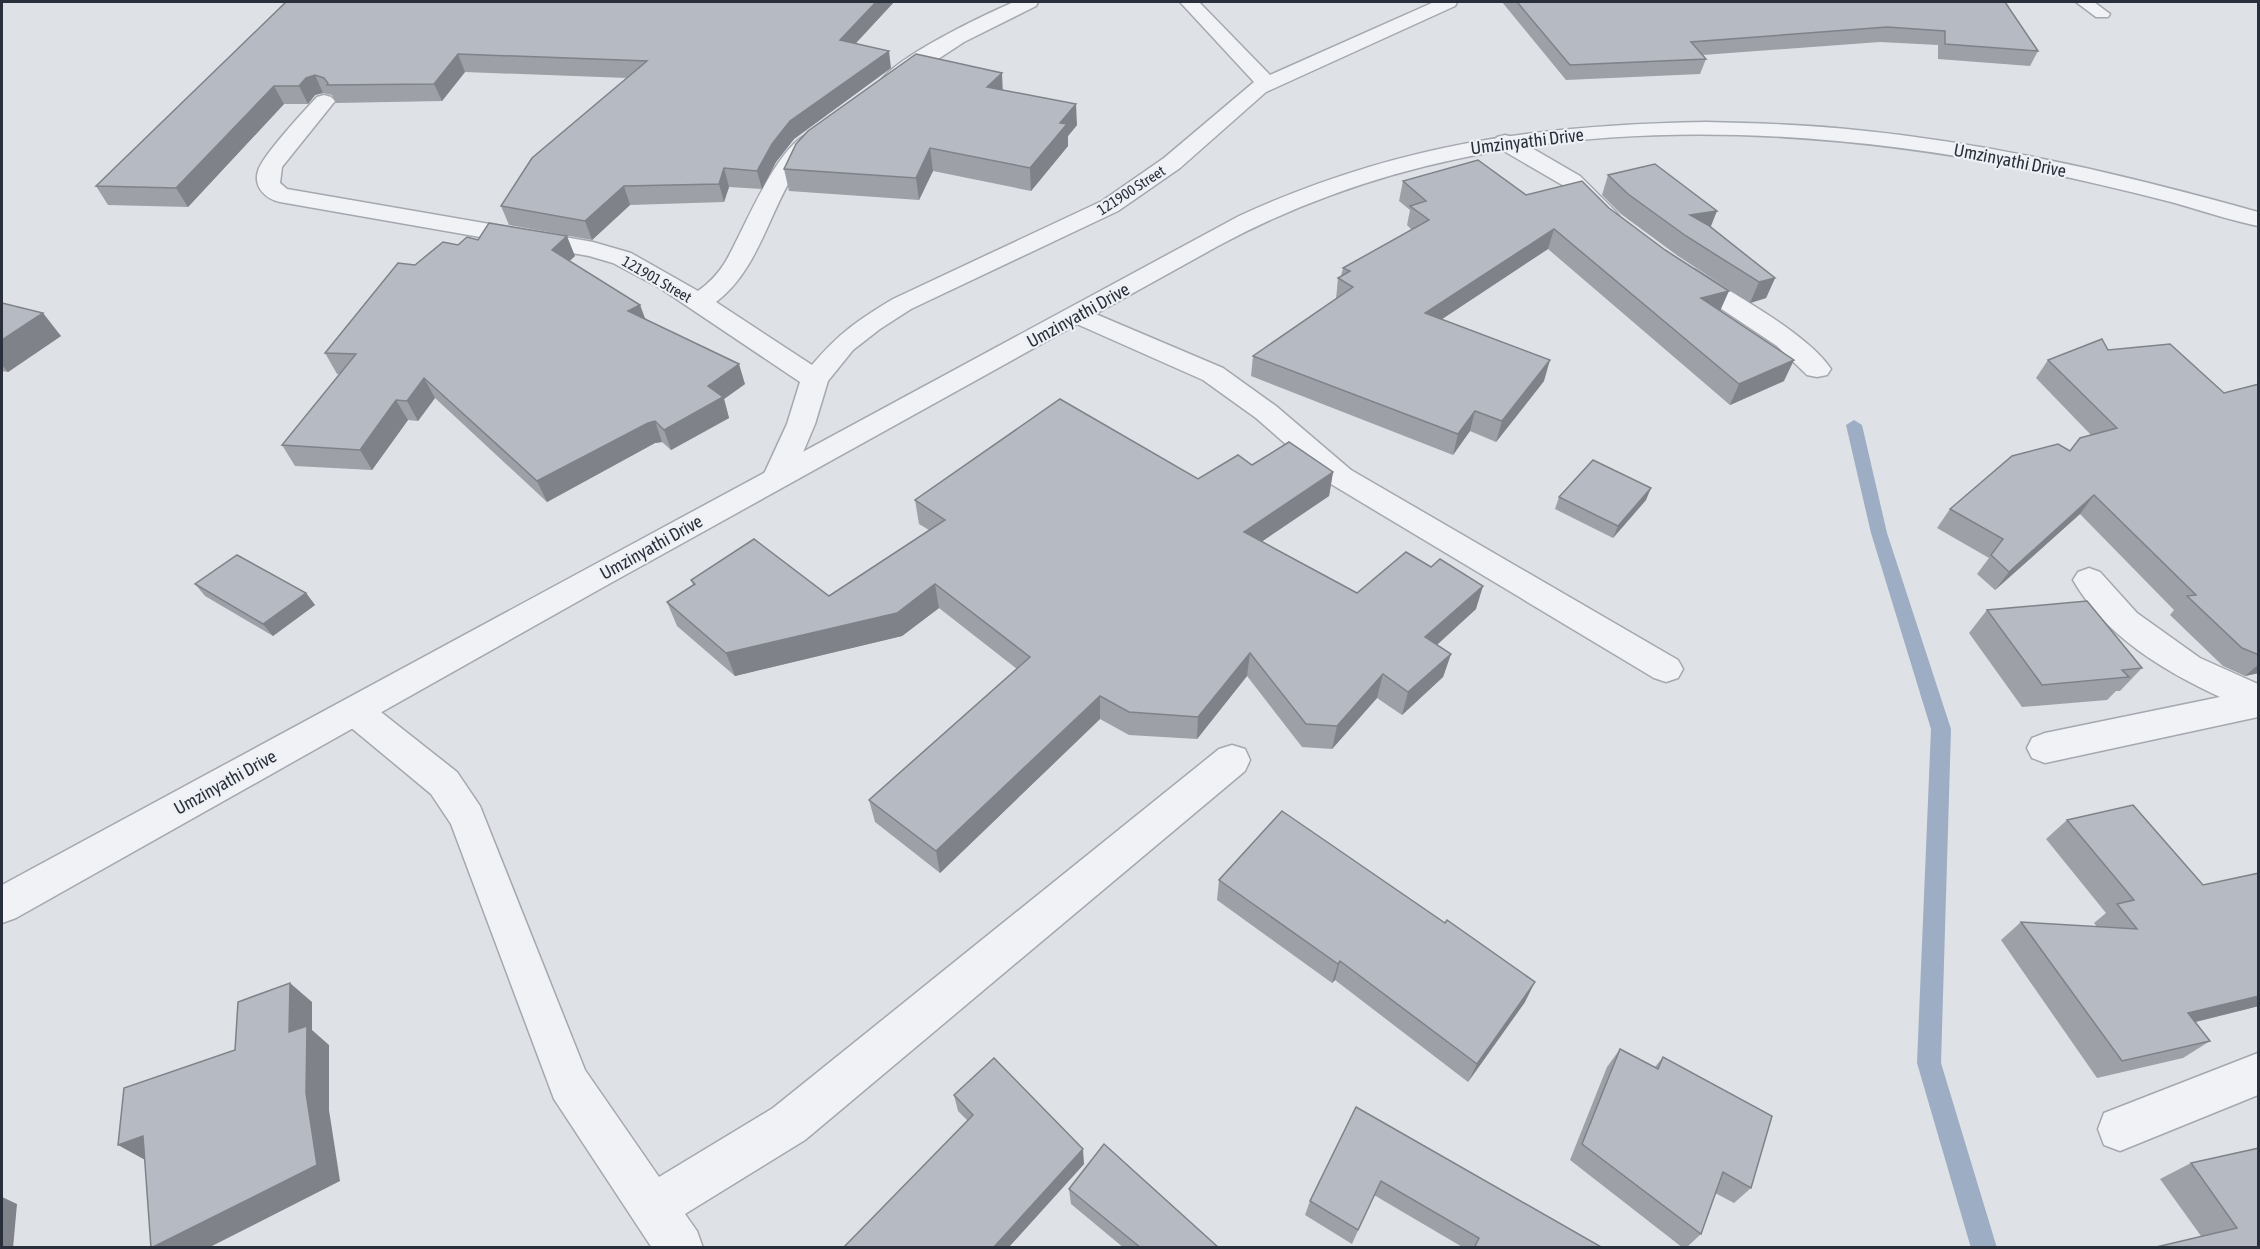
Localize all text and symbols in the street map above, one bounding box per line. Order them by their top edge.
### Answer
street label: Umzinyathi Drive [1469,124,1585,158]
street label: Umzinyathi Drive [1952,139,2068,181]
street label: 121900 Street [1094,162,1168,218]
street label: 121901 Street [619,252,695,306]
street label: Umzinyathi Drive [1023,278,1133,352]
street label: Umzinyathi Drive [596,510,706,584]
street label: Umzinyathi Drive [170,745,280,819]

